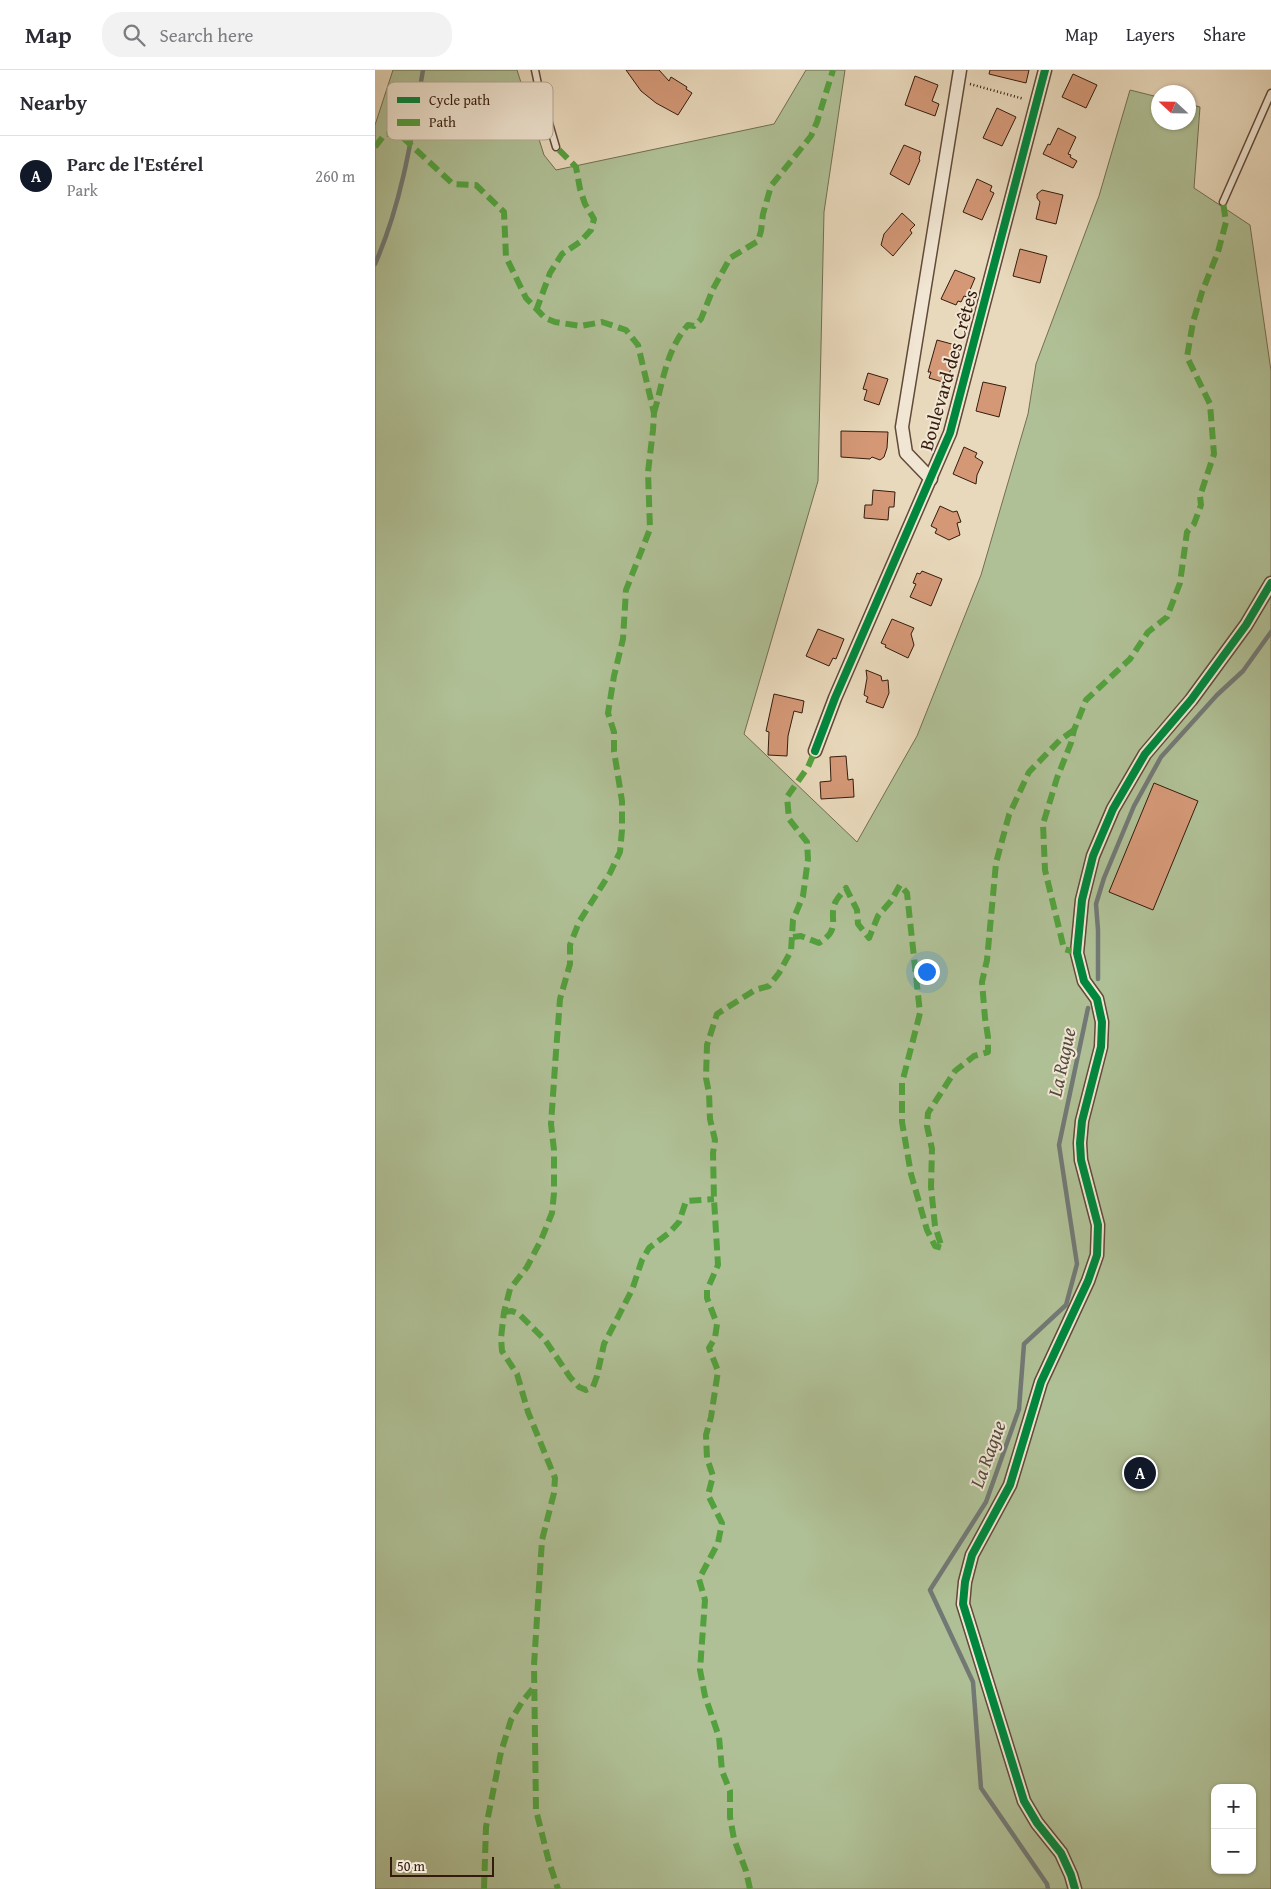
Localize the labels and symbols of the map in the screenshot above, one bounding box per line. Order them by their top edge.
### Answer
legend [387,82,553,140]
north arrow [1151,85,1196,130]
text: Cycle path [429,90,490,110]
text: Path [429,112,456,132]
street label: Boulevard des Crêtes [912,286,984,454]
your location [914,959,940,985]
water label: La Rague [1039,1025,1082,1100]
water label: La Rague [961,1416,1013,1493]
pin: A [1124,1454,1156,1492]
scale bar [390,1854,494,1877]

